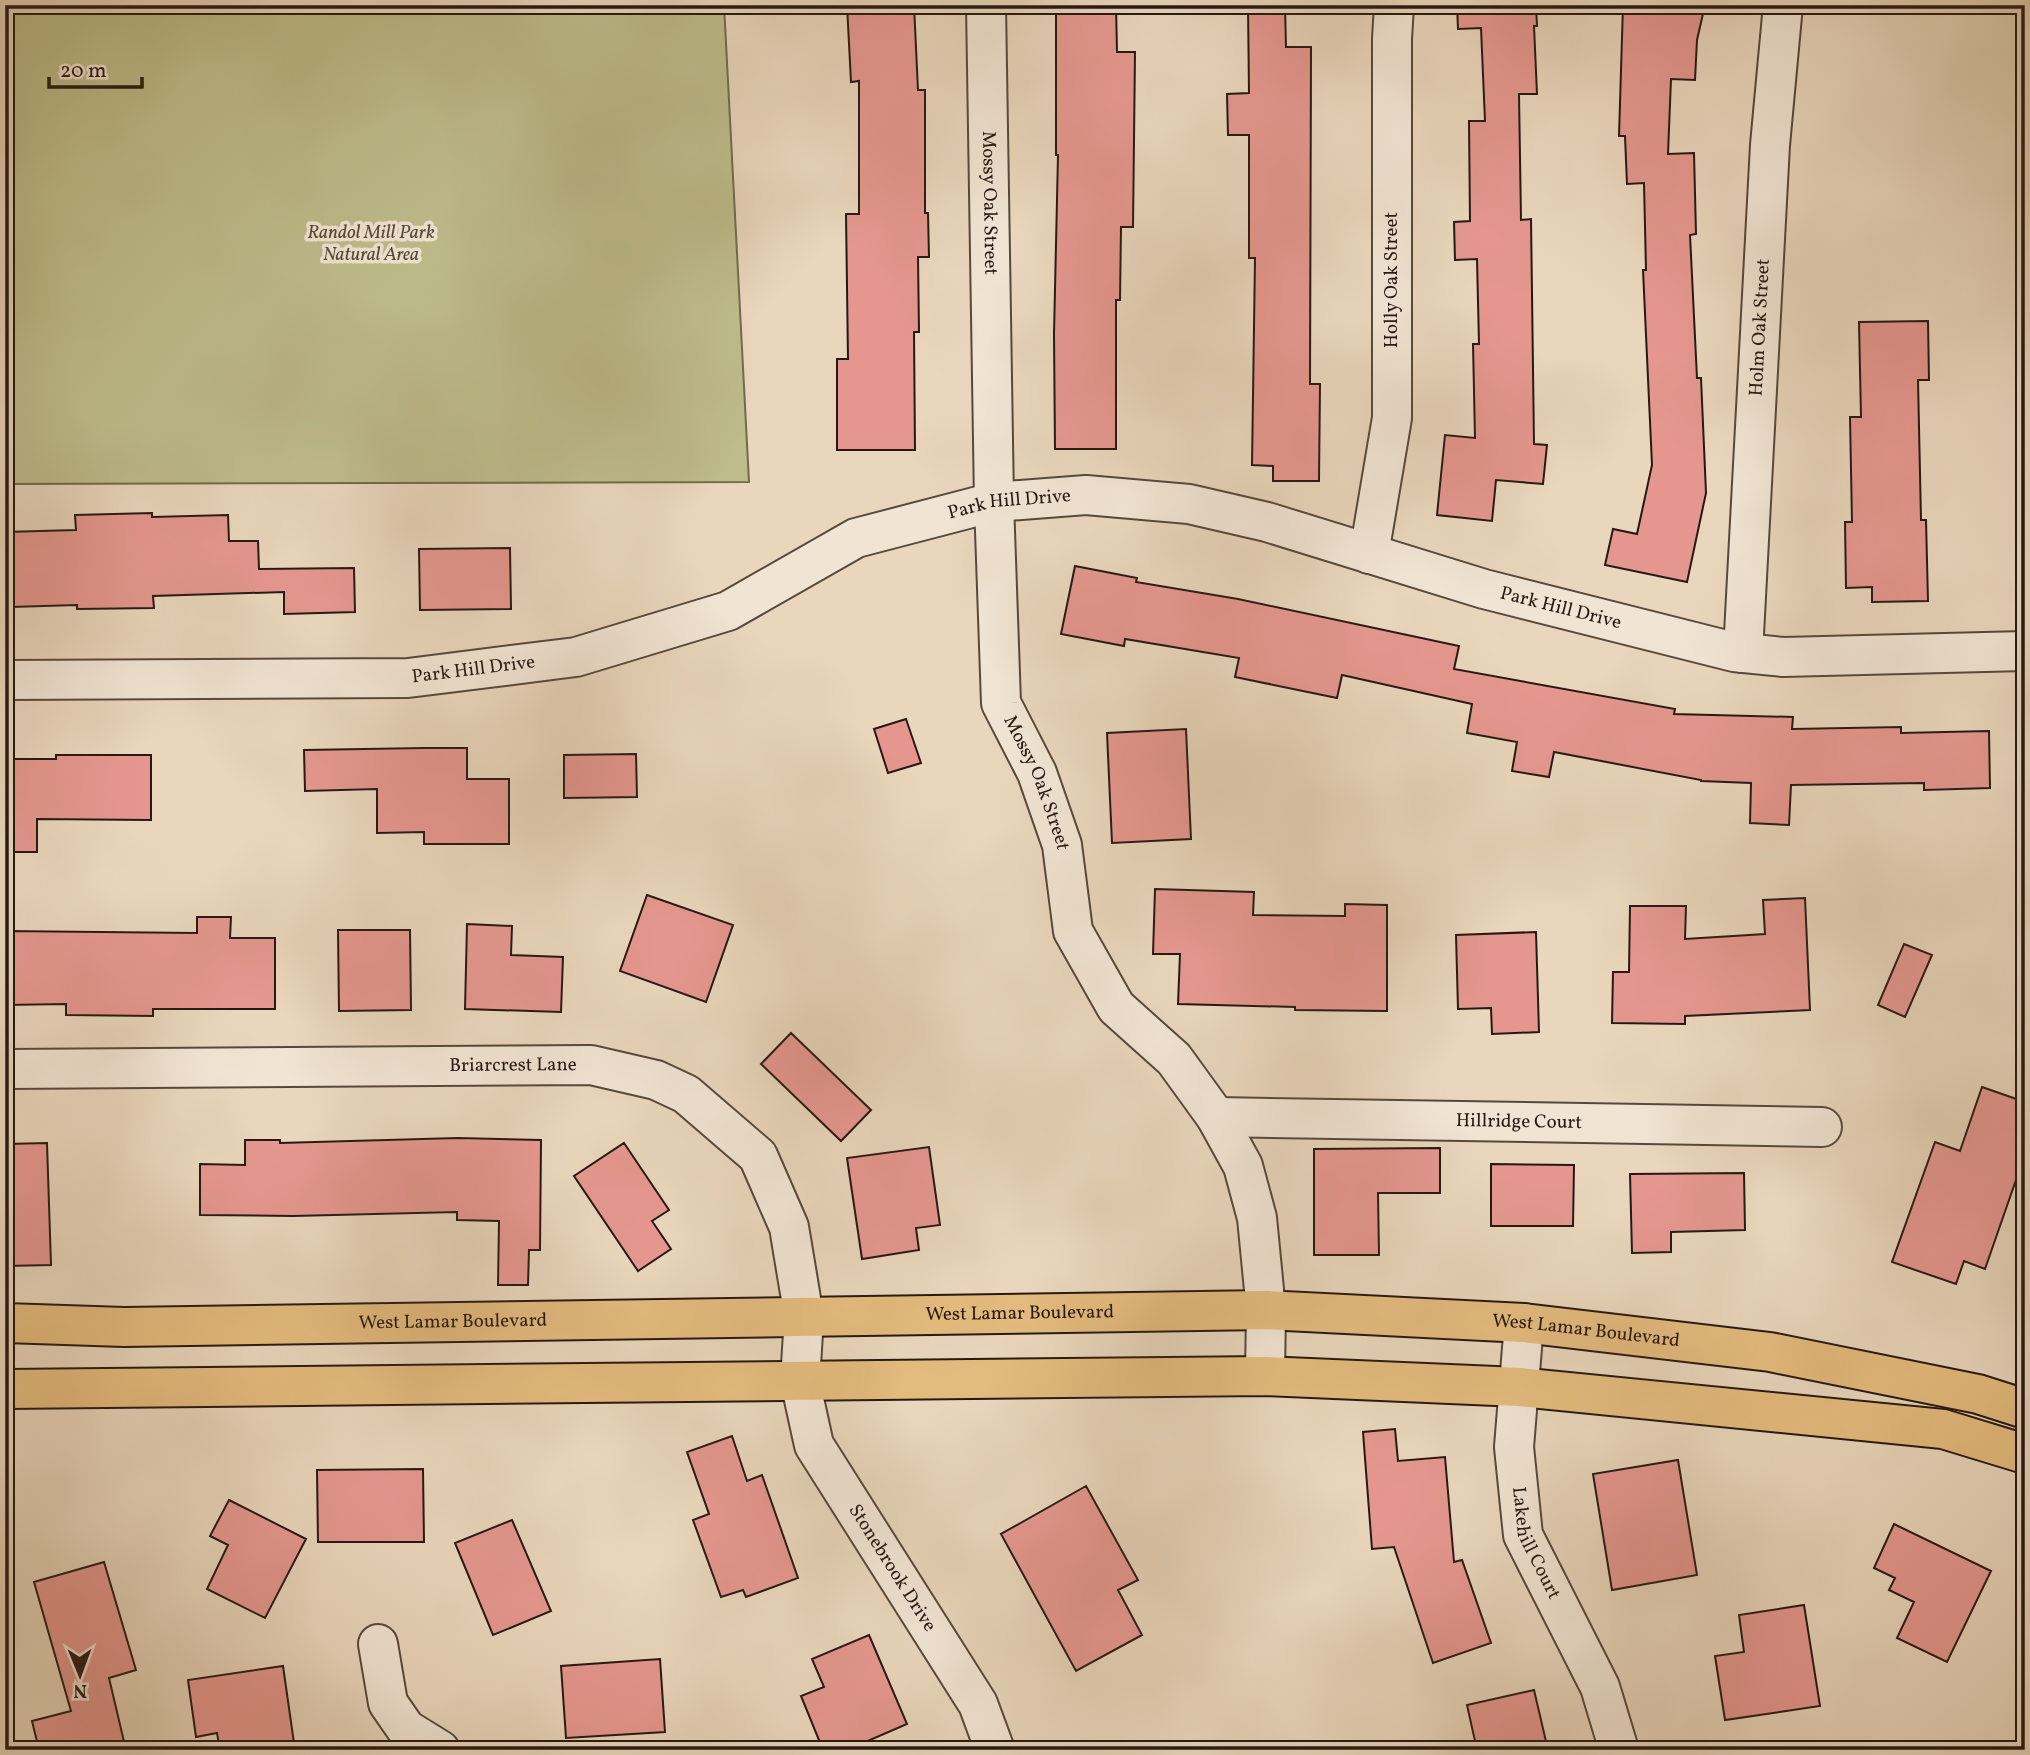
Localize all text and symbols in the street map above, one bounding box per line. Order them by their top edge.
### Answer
scale bar [49,46,142,90]
text: 20 m [60,57,106,86]
street label: Mossy Oak Street [975,131,1003,276]
street label: Holly Oak Street [1379,211,1405,348]
park label: Randol Mill Park Natural Area [307,220,435,268]
street label: Holm Oak Street [1744,258,1777,397]
street label: Park Hill Drive [945,483,1072,527]
street label: Park Hill Drive [1497,581,1624,636]
street label: Park Hill Drive [410,649,537,690]
street label: Mossy Oak Street [997,711,1076,852]
street label: Briarcrest Lane [449,1052,577,1079]
street label: Hillridge Court [1456,1108,1583,1136]
street label: West Lamar Boulevard [925,1299,1114,1328]
street label: West Lamar Boulevard [358,1308,547,1337]
street label: West Lamar Boulevard [1491,1308,1681,1354]
street label: Lakehill Court [1505,1485,1567,1604]
street label: Stonebrook Drive [842,1499,942,1637]
north arrow [46,1640,116,1710]
text: N [73,1677,87,1703]

